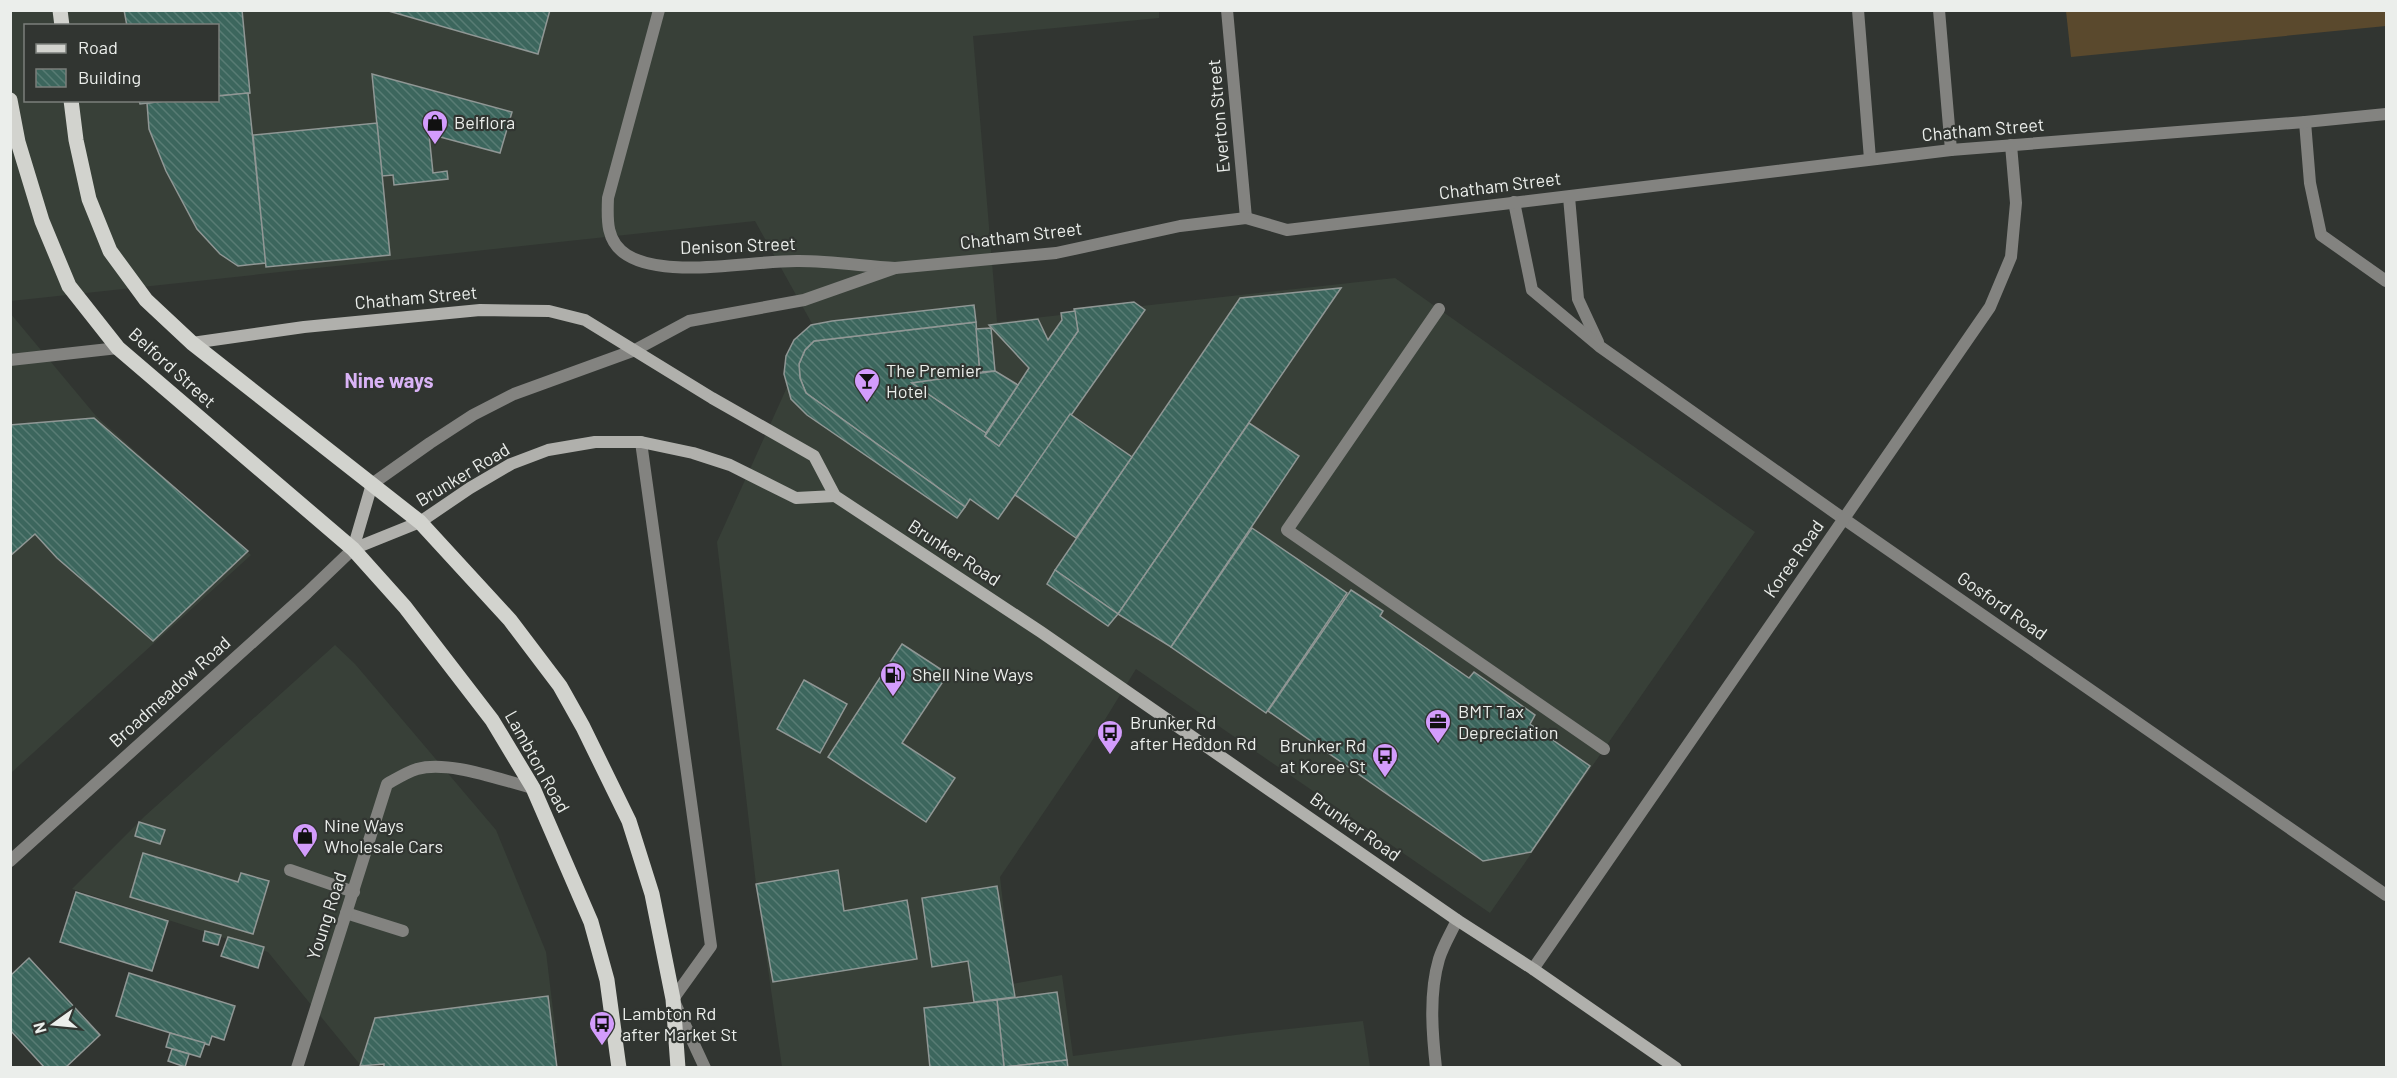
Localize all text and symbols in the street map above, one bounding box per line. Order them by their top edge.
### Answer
legend [24,24,219,102]
text: Road [78,36,118,58]
street label: Everton Street [1202,58,1234,174]
text: Building [78,66,141,88]
shop icon: Belflora [420,108,450,146]
place label: Belflora [454,111,515,133]
street label: Chatham Street [1921,113,2045,145]
street label: Chatham Street [1438,167,1562,203]
street label: Chatham Street [959,217,1083,253]
street label: Denison Street [680,232,796,258]
street label: Chatham Street [354,281,478,313]
street label: Belford Street [125,322,221,412]
place label: The Premier Hotel [886,359,982,402]
bar icon: The Premier Hotel [852,366,882,404]
district label: Nine ways [345,368,434,392]
street label: Brunker Road [412,438,513,511]
street label: Brunker Road [904,514,1005,590]
street label: Koree Road [1758,515,1828,601]
street label: Gosford Road [1953,566,2052,644]
street label: Broadmeadow Road [104,631,235,752]
fuel station icon: Shell Nine Ways [878,660,908,698]
place label: Shell Nine Ways [912,663,1034,685]
place label: BMT Tax Depreciation [1458,700,1558,743]
street label: Lambton Road [501,707,575,816]
office icon: BMT Tax Depreciation [1423,707,1453,745]
place label: Brunker Rd after Heddon Rd [1130,711,1257,754]
bus stop icon: Brunker Rd after Heddon Rd [1095,718,1125,756]
place label: Brunker Rd at Koree St [1280,734,1366,777]
bus stop icon: Brunker Rd at Koree St [1370,741,1400,779]
street label: Brunker Road [1306,787,1405,865]
place label: Nine Ways Wholesale Cars [324,814,443,857]
shop icon: Nine Ways Wholesale Cars [290,821,320,859]
street label: Young Road [301,869,351,962]
north arrow [24,994,84,1054]
place label: Lambton Rd after Market St [622,1002,738,1045]
bus stop icon: Lambton Rd after Market St [587,1009,617,1047]
text: N [28,1020,50,1036]

